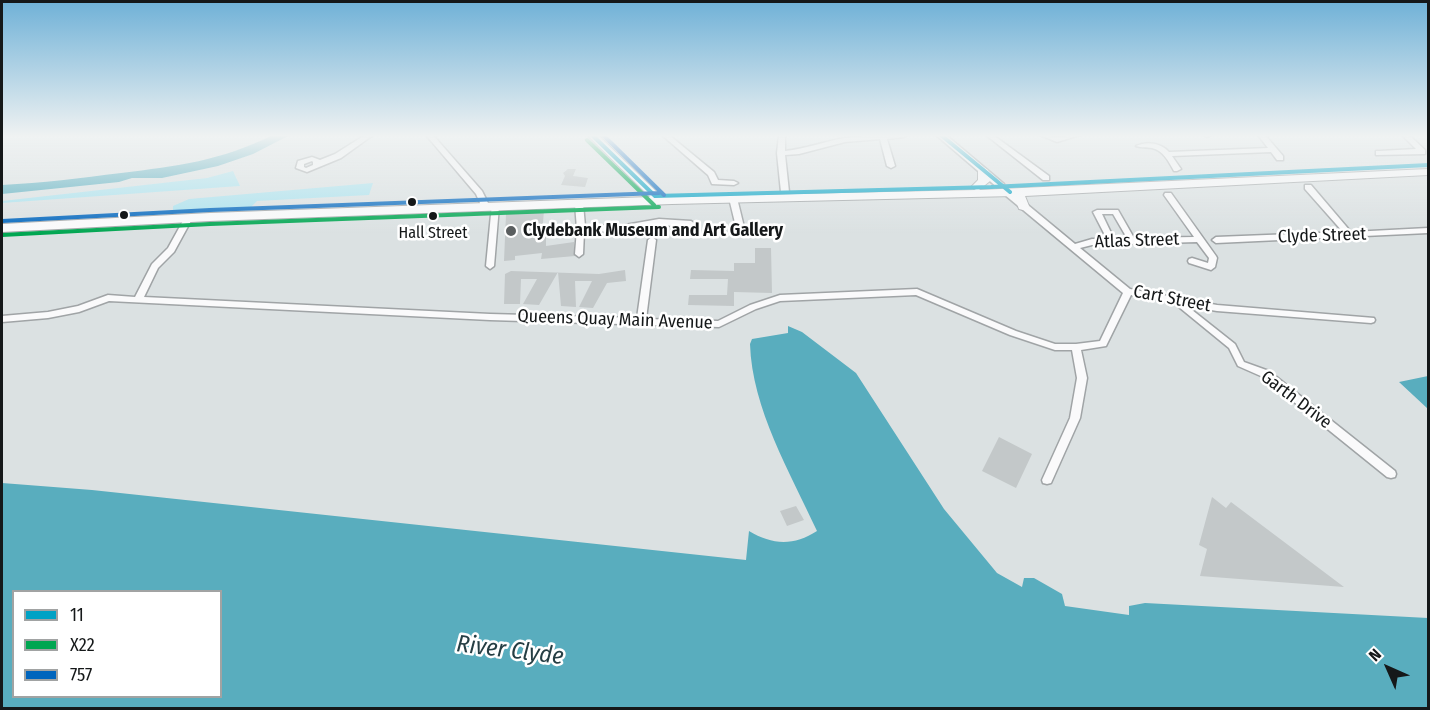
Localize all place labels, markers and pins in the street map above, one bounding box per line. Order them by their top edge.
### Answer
unlabelled marker [406,196,418,208]
unlabelled marker [118,209,130,221]
marker: Hall Street [427,210,439,222]
place label: Clydebank Museum and Art Gallery [523,220,783,242]
place label: Hall Street [399,224,467,244]
marker: Clydebank Museum and Art Gallery [504,224,518,238]

